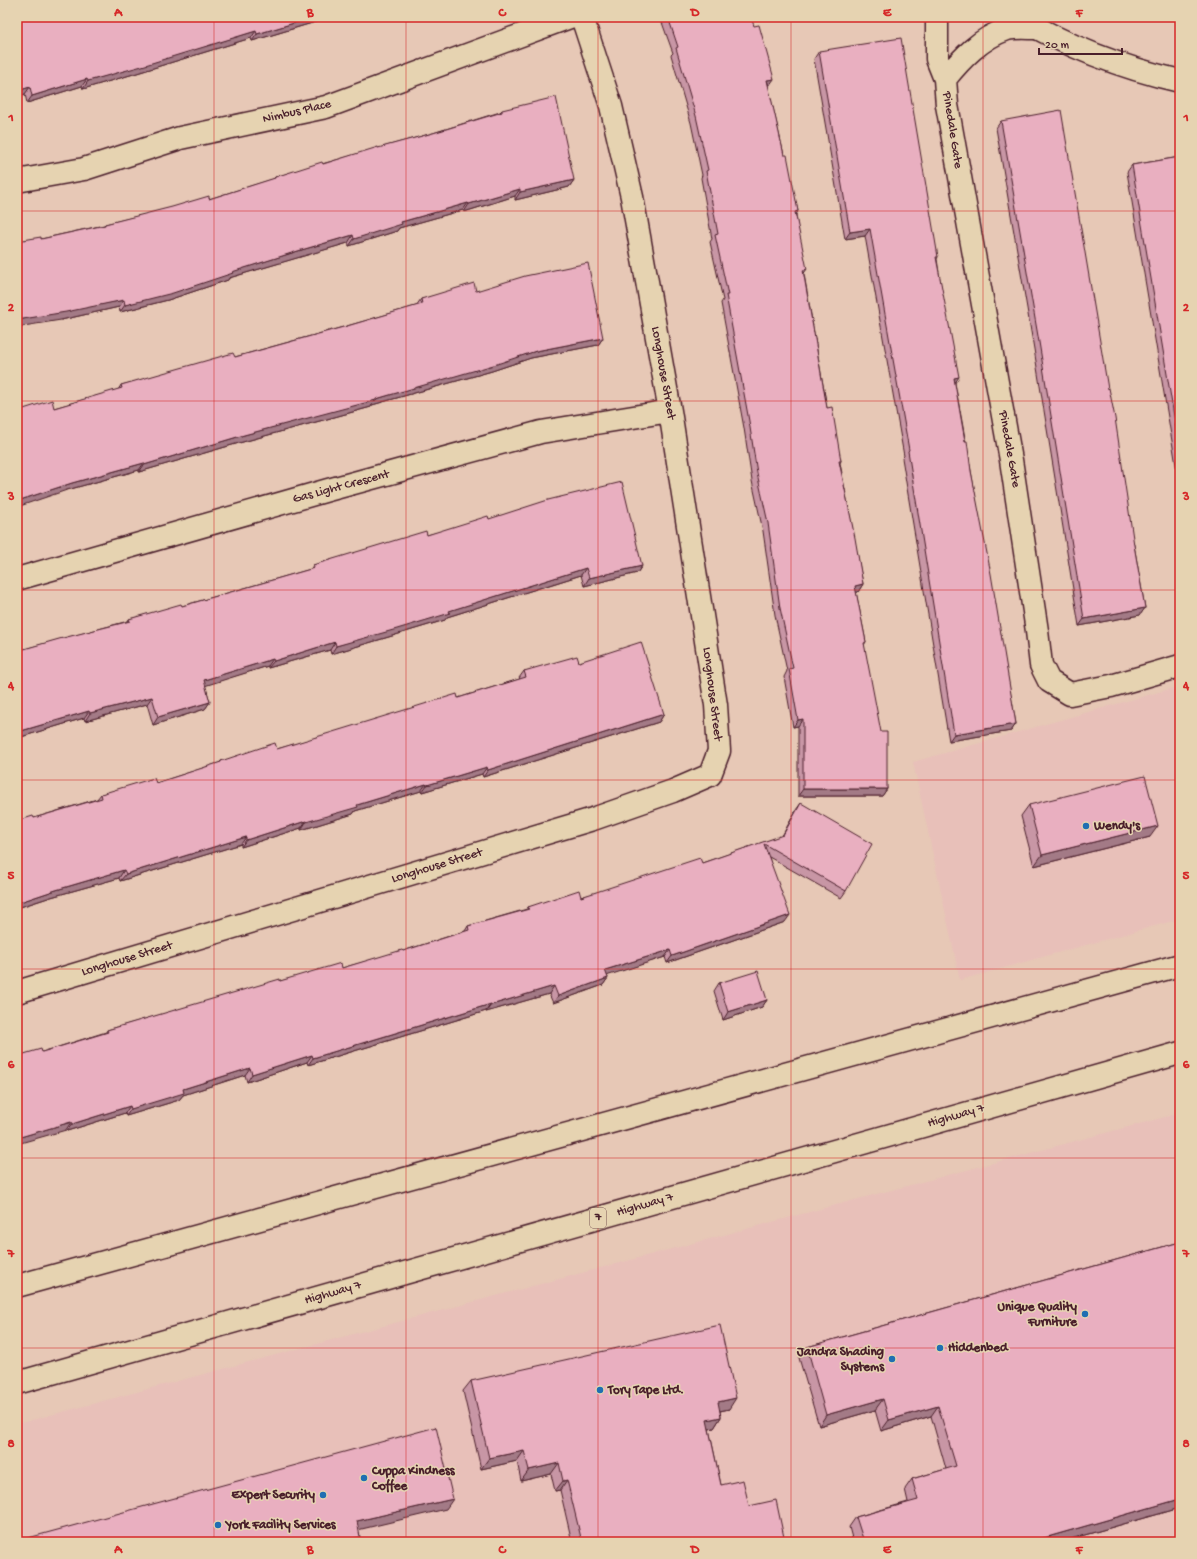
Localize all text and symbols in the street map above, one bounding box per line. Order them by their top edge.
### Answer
text: A [113,6,123,21]
text: B [306,6,315,21]
text: C [497,6,507,21]
text: D [690,6,700,21]
text: E [883,6,892,21]
text: F [1075,6,1084,21]
scale bar [1039,30,1122,56]
text: 20 m [1045,39,1070,53]
street label: Pinedale Gate [938,89,966,170]
street label: Nimbus Place [261,97,333,127]
text: 1 [7,111,14,126]
text: 1 [1182,111,1189,126]
text: 2 [8,301,15,316]
text: 2 [1183,301,1190,316]
street label: Longhouse Street [647,325,679,422]
street label: Pinedale Gate [995,408,1023,489]
street label: Gas Light Crescent [291,466,393,507]
text: 3 [7,490,15,505]
text: 3 [1182,490,1190,505]
street label: Longhouse Street [699,646,725,743]
text: 4 [7,679,15,694]
text: 4 [1182,679,1190,694]
place label: Wendy's [1093,819,1141,834]
marker: Wendy's [1081,821,1091,831]
street label: Longhouse Street [390,845,486,887]
text: 5 [8,869,15,884]
text: 5 [1183,869,1190,884]
street label: Longhouse Street [80,938,176,980]
text: 6 [8,1058,15,1073]
text: 6 [1183,1058,1190,1073]
street label: Highway 7 [926,1100,987,1131]
street label: Highway 7 [615,1189,676,1220]
road number: 7 [590,1208,606,1228]
text: 7 [7,1247,16,1262]
text: 7 [1182,1247,1191,1262]
street label: Highway 7 [303,1277,364,1308]
place label: Unique Quality Furniture [997,1300,1078,1330]
marker: Unique Quality Furniture [1080,1309,1090,1319]
place label: Hiddenbed [948,1341,1009,1356]
marker: Hiddenbed [935,1343,945,1353]
place label: Jandra Shading Systems [796,1345,885,1375]
marker: Jandra Shading Systems [887,1354,897,1364]
place label: Tory Tape Ltd. [607,1383,684,1399]
marker: Tory Tape Ltd. [595,1385,605,1395]
text: 8 [7,1437,15,1452]
text: 8 [1182,1437,1190,1452]
place label: Cuppa Kindness Coffee [371,1464,456,1494]
marker: Cuppa Kindness Coffee [359,1473,369,1483]
place label: Expert Security [232,1488,316,1504]
marker: Expert Security [318,1490,328,1500]
place label: York Facility Services [224,1518,337,1533]
marker: York Facility Services [213,1520,223,1530]
text: A [113,1543,123,1558]
text: B [306,1543,315,1558]
text: C [497,1543,507,1558]
text: D [690,1543,700,1558]
text: E [883,1543,892,1558]
text: F [1075,1543,1084,1558]

